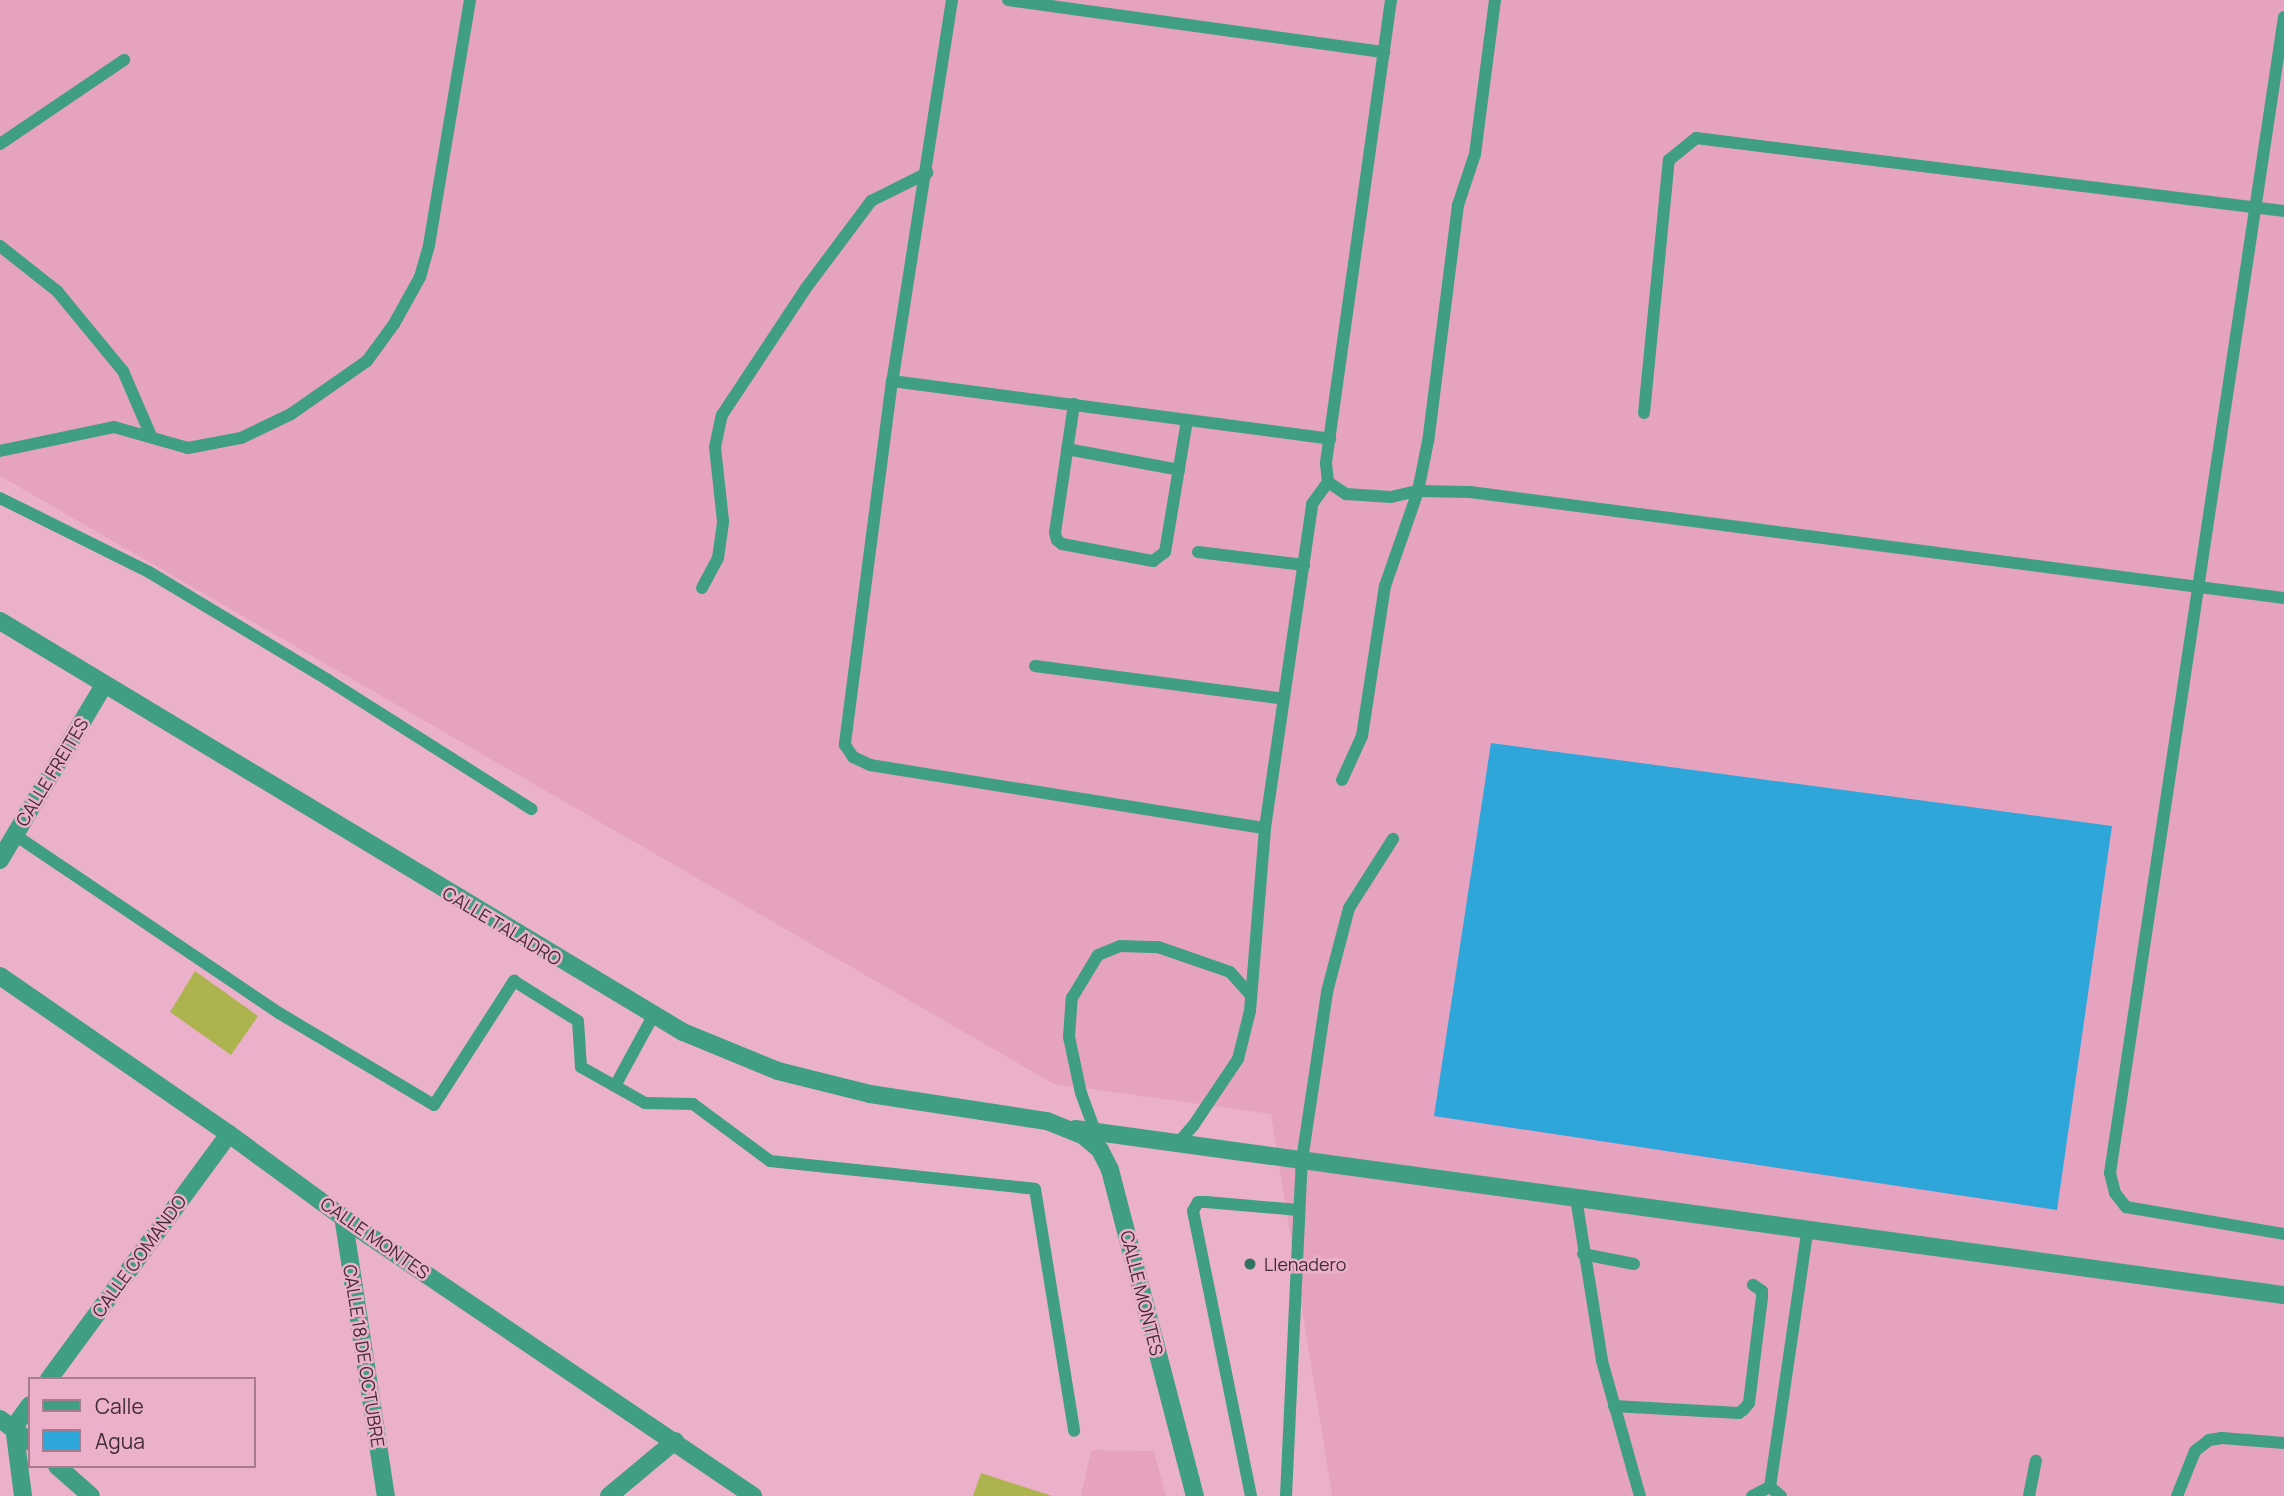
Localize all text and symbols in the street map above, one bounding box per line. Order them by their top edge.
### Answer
street label: CALLE FREITES [11,714,93,830]
street label: CALLE TALADRO [439,882,565,970]
street label: CALLE COMANDO [87,1191,191,1321]
street label: CALLE MONTES [316,1192,434,1284]
street label: CALLE MONTES [1116,1228,1168,1358]
place label: Llenadero [1264,1253,1346,1275]
marker: Llenadero [1242,1256,1258,1272]
street label: CALLE 18 DE OCTUBRE [339,1263,389,1449]
legend [28,1377,256,1468]
text: Calle [95,1392,144,1420]
text: Agua [95,1427,145,1455]

